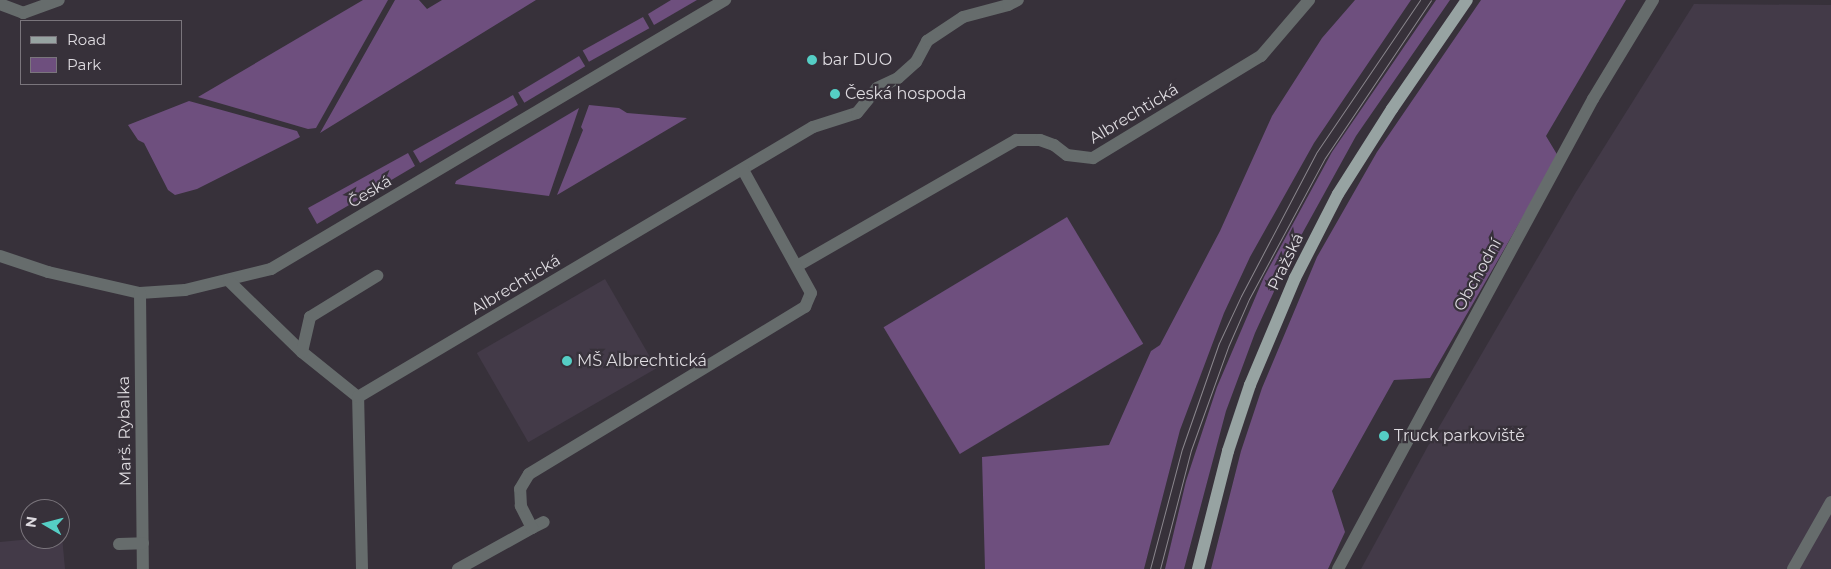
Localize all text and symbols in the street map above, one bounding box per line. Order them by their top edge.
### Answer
legend [20,20,182,85]
text: Road [67,30,106,49]
place label: bar DUO [822,50,892,70]
marker: bar DUO [806,54,818,66]
text: Park [67,55,101,74]
street label: Albrechtická [1086,80,1182,148]
place label: Česká hospoda [845,84,966,104]
marker: Česká hospoda [829,88,841,100]
street label: Česká [345,172,395,212]
street label: Pražská [1264,230,1308,294]
street label: Obchodní [1450,235,1506,315]
street label: Albrechtická [468,251,564,319]
place label: MŠ Albrechtická [577,351,707,371]
marker: MŠ Albrechtická [561,355,573,367]
street label: Marš. Rybalka [114,376,136,486]
place label: Truck parkoviště [1394,426,1525,446]
marker: Truck parkoviště [1378,430,1390,442]
north arrow [20,499,70,549]
text: N [21,515,41,529]

